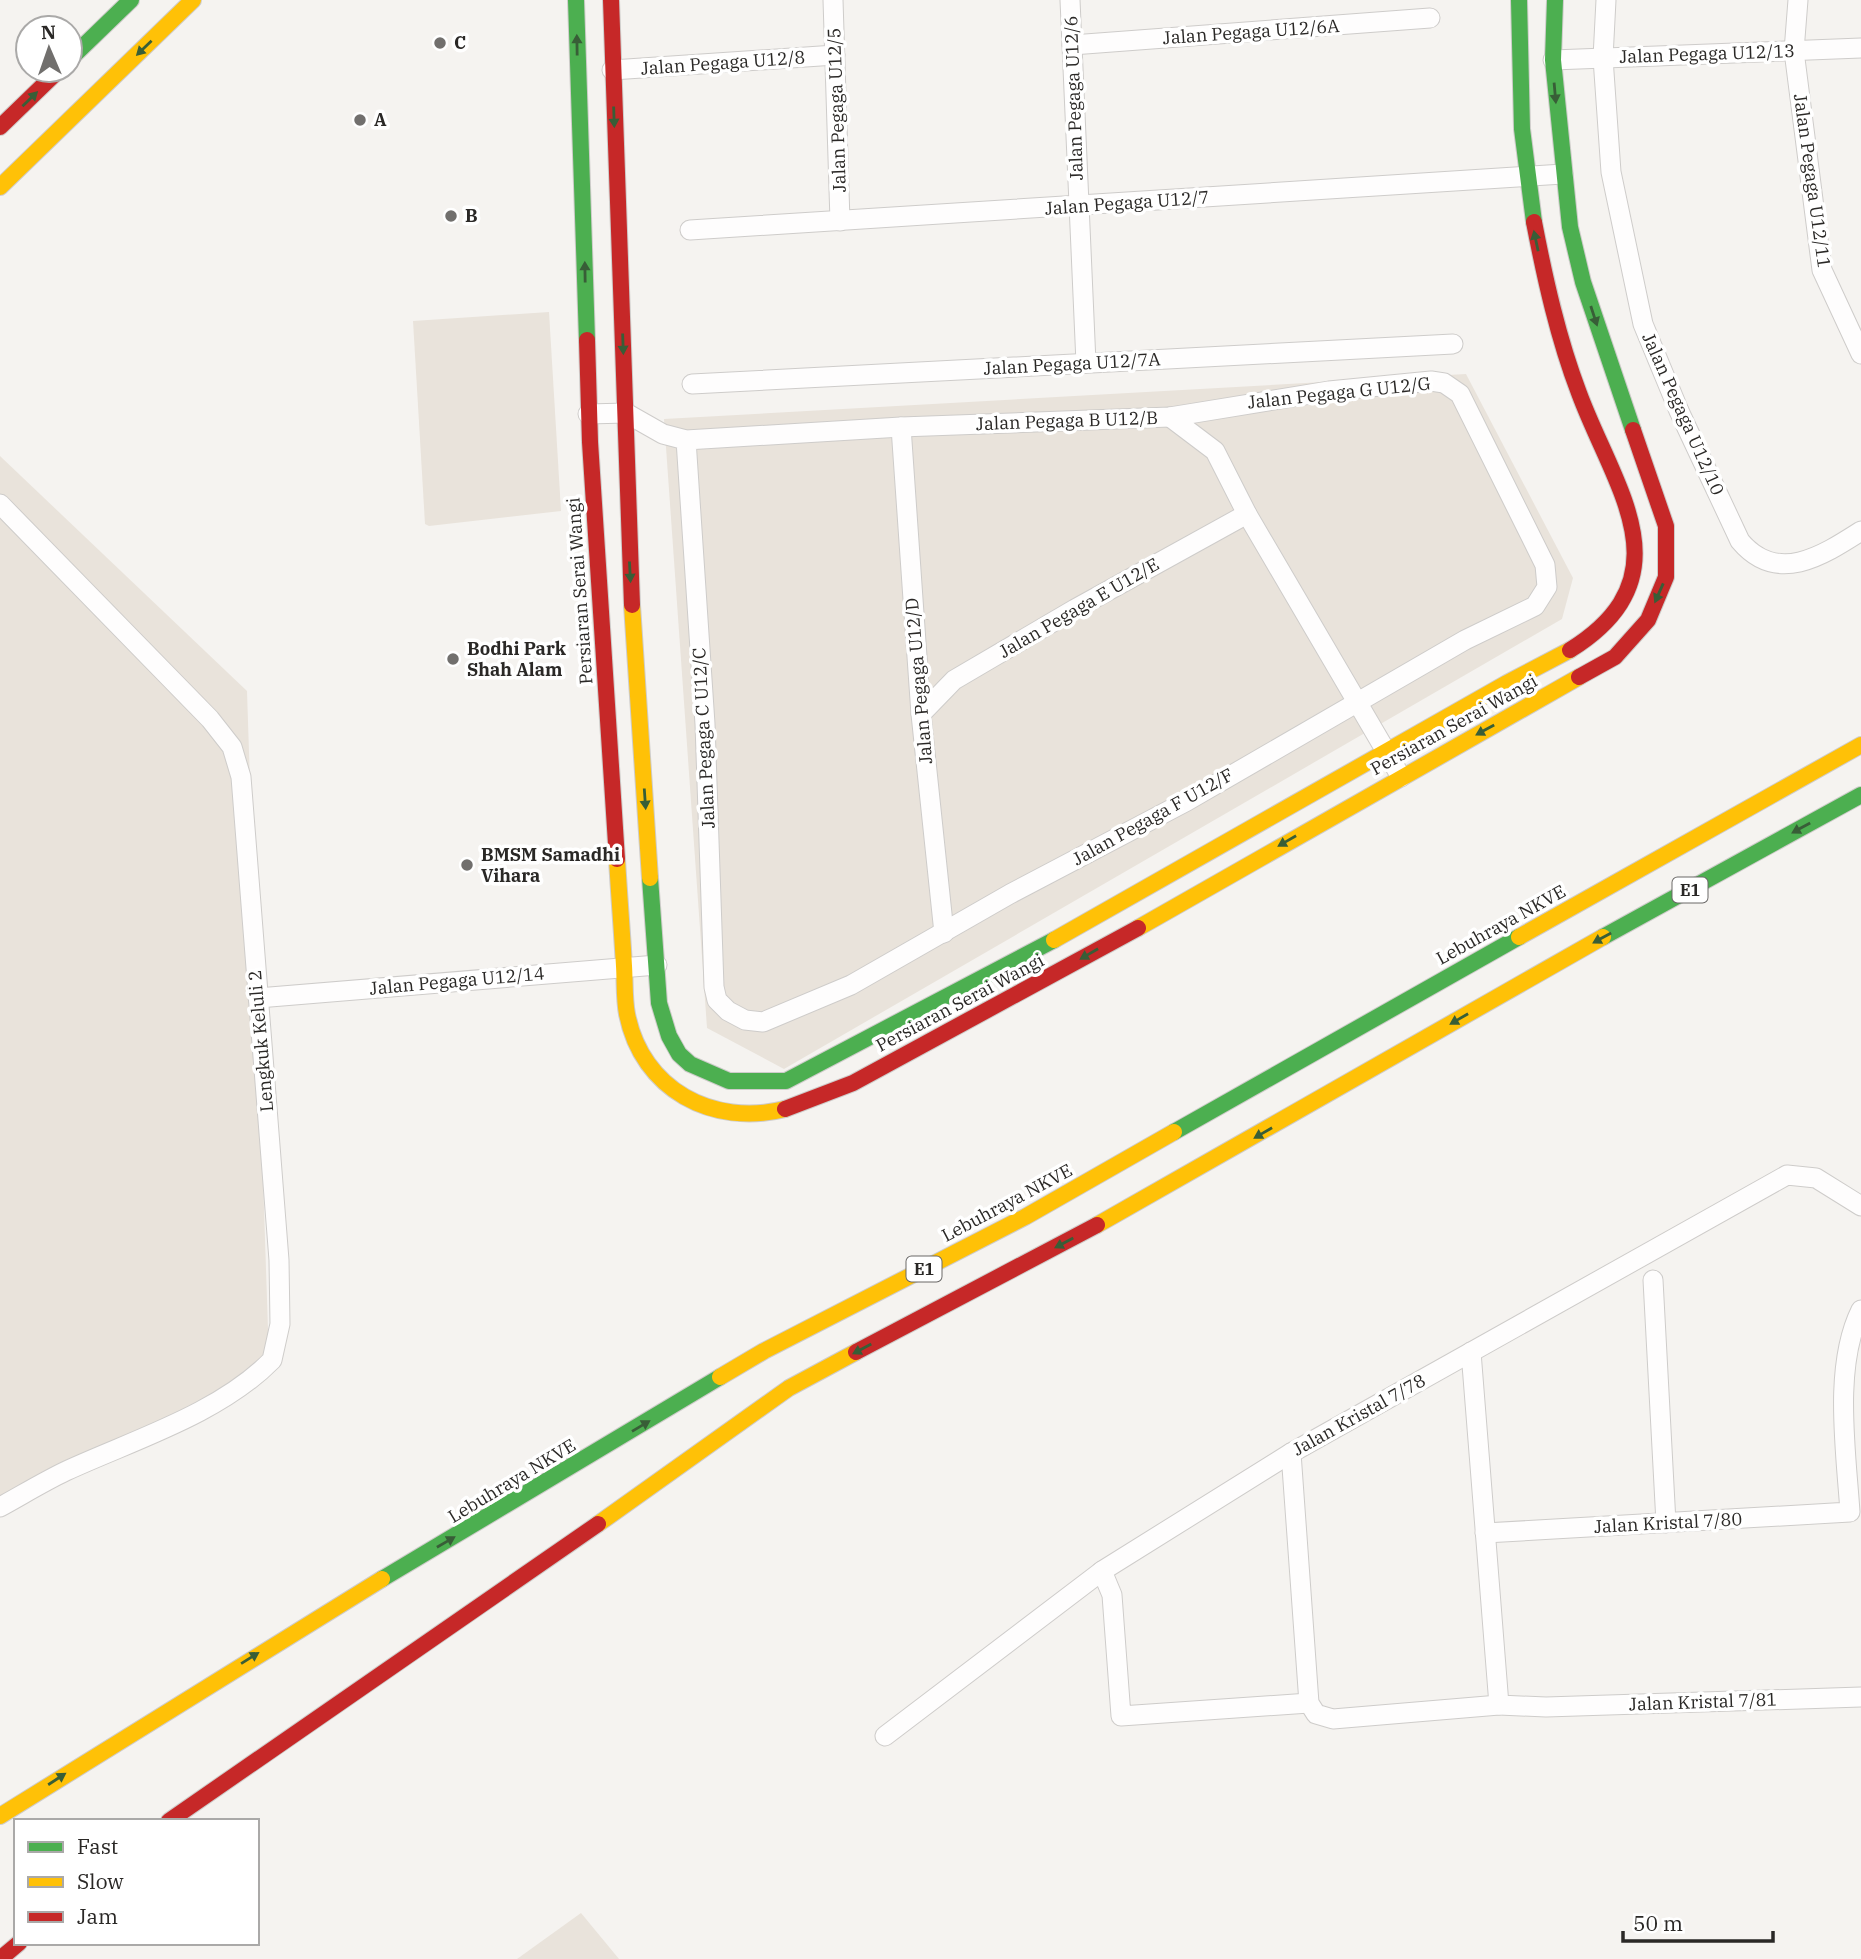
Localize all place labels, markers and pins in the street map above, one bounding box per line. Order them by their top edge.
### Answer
place label: C [454,31,466,54]
marker: C [432,35,448,51]
place label: A [374,108,387,131]
marker: A [352,112,368,128]
place label: B [465,204,478,227]
marker: B [443,208,459,224]
place label: Bodhi Park Shah Alam [467,637,567,681]
marker: Bodhi Park Shah Alam [445,651,461,667]
place label: BMSM Samadhi Vihara [481,843,620,887]
marker: BMSM Samadhi Vihara [459,857,475,873]

